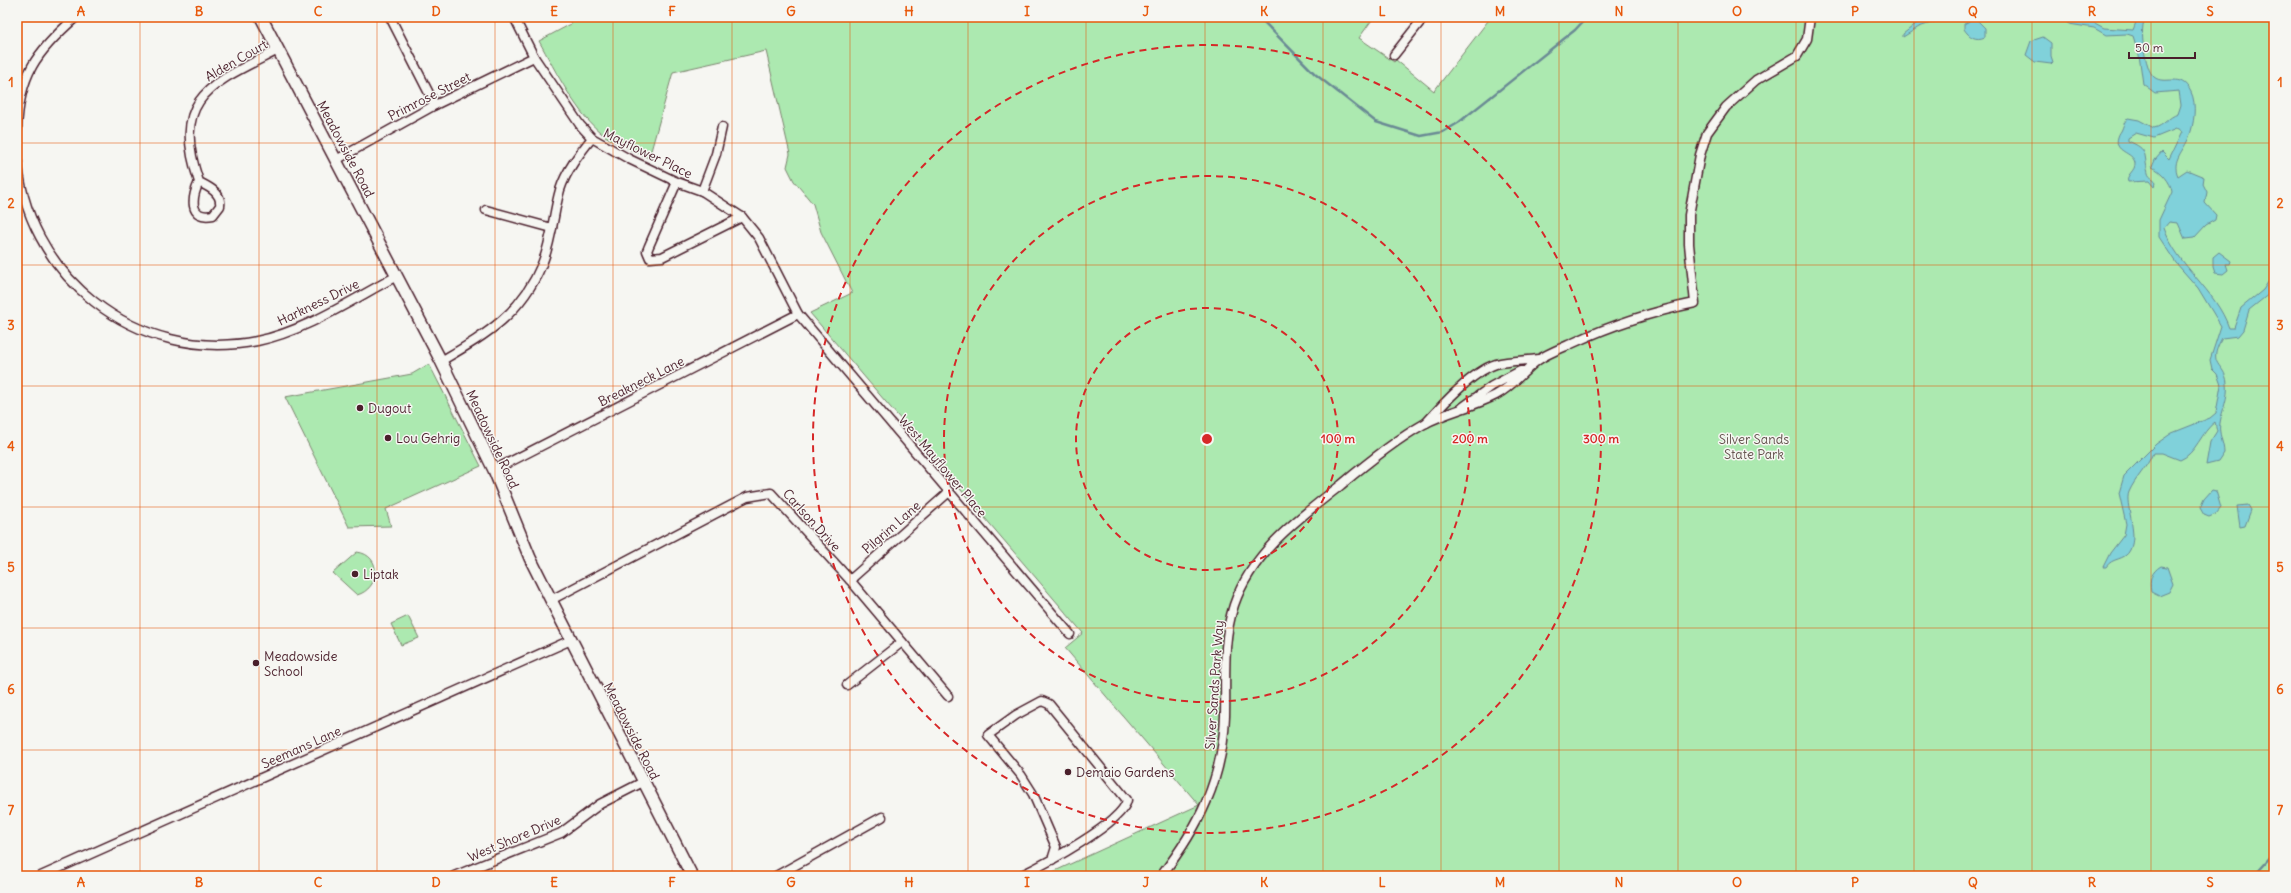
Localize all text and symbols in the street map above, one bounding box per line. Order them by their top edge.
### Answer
text: A [77,3,86,20]
text: B [195,3,204,20]
text: C [314,3,323,20]
text: D [431,3,441,20]
text: E [550,3,558,20]
text: F [668,3,676,20]
text: G [786,3,796,20]
text: H [904,3,914,20]
text: I [1024,3,1030,20]
text: J [1143,3,1150,20]
text: K [1260,3,1269,20]
text: L [1378,3,1386,20]
text: M [1495,3,1505,20]
text: N [1615,3,1623,20]
text: O [1732,3,1742,20]
text: P [1851,3,1859,20]
text: Q [1968,3,1978,20]
text: R [2088,3,2097,20]
text: S [2206,3,2214,20]
scale bar [2129,34,2195,60]
street label: Alden Court [202,35,271,85]
text: 50 m [2135,40,2164,55]
street label: Primrose Street [385,68,474,125]
text: 1 [8,74,14,91]
text: 1 [2277,74,2283,91]
street label: Meadowside Road [313,98,378,201]
street label: Mayflower Place [601,125,695,182]
text: 2 [7,195,15,212]
text: 2 [2276,195,2284,212]
street label: Harkness Drive [275,275,362,330]
text: 3 [7,317,15,334]
text: 3 [2276,317,2284,334]
street label: Breakneck Lane [595,352,687,410]
street label: Meadowside Road [462,387,523,492]
place label: Dugout [368,400,412,417]
marker: Dugout [355,403,365,413]
street label: West Mayflower Place [895,412,990,521]
place label: Lou Gehrig [396,430,460,447]
text: 100 m [1321,431,1355,446]
text: 200 m [1452,431,1488,446]
text: 300 m [1583,431,1619,446]
park label: Silver Sands State Park [1719,431,1789,463]
centre of rings [1200,432,1214,446]
marker: Lou Gehrig [383,433,393,443]
text: 4 [7,438,15,455]
text: 4 [2276,438,2284,455]
street label: Carlson Drive [779,485,844,555]
street label: Pilgrim Lane [858,497,924,558]
text: 5 [7,559,15,576]
text: 5 [2276,559,2284,576]
place label: Liptak [363,566,399,583]
marker: Liptak [350,569,360,579]
street label: Silver Sands Park Way [1201,620,1228,750]
place label: Meadowside School [264,648,337,680]
marker: Meadowside School [251,658,261,668]
street label: Meadowside Road [600,680,664,783]
text: 6 [7,681,15,698]
text: 6 [2276,681,2284,698]
street label: Seemans Lane [259,722,344,773]
place label: Demaio Gardens [1076,764,1174,781]
marker: Demaio Gardens [1063,767,1073,777]
text: 7 [8,802,15,819]
text: 7 [2277,802,2284,819]
street label: West Shore Drive [465,811,563,866]
text: A [77,874,86,891]
text: B [195,874,204,891]
text: C [314,874,323,891]
text: D [431,874,441,891]
text: E [550,874,558,891]
text: F [668,874,676,891]
text: G [786,874,796,891]
text: H [904,874,914,891]
text: I [1024,874,1030,891]
text: J [1143,874,1150,891]
text: K [1260,874,1269,891]
text: L [1378,874,1386,891]
text: M [1495,874,1505,891]
text: N [1615,874,1623,891]
text: O [1732,874,1742,891]
text: P [1851,874,1859,891]
text: Q [1968,874,1978,891]
text: R [2088,874,2097,891]
text: S [2206,874,2214,891]

